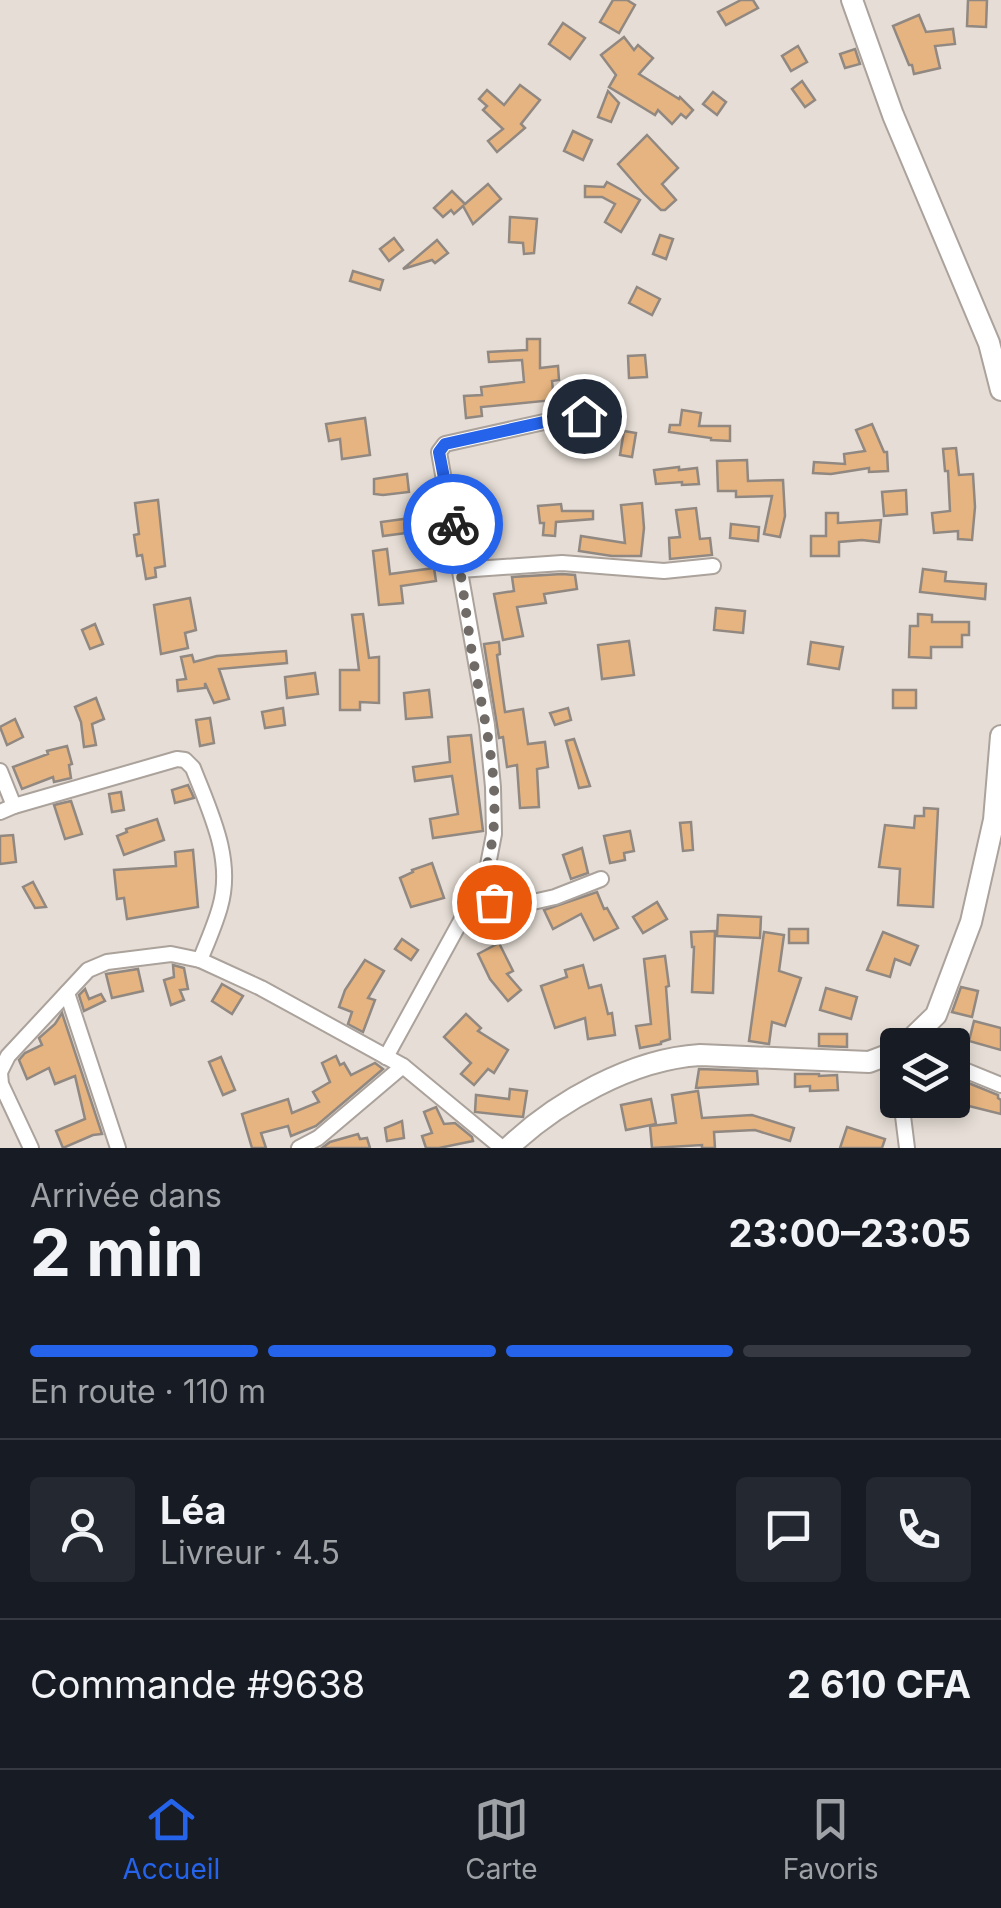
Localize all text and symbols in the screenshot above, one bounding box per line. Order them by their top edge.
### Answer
pin [542,374,627,459]
icon: home [557,389,612,444]
courier [403,474,503,574]
icon: bike [426,497,481,552]
pin [452,860,537,945]
icon: bag [467,875,522,930]
map controls [880,1028,970,1118]
button: layers [880,1028,970,1118]
text: Arrivée dans [30,1176,222,1215]
text: 23:00–23:05 [729,1210,971,1256]
text: 2 min [30,1213,204,1292]
text: En route · 110 m [30,1372,266,1411]
button: person [30,1477,135,1582]
button: chat [736,1477,841,1582]
button: phone [866,1477,971,1582]
text: Léa [160,1487,227,1533]
text: Livreur · 4.5 [160,1533,340,1572]
text: Commande #9638 [30,1661,365,1707]
text: 2 610 CFA [787,1661,971,1707]
tab: Accueil [123,1792,220,1886]
tab: Carte [465,1792,538,1886]
tab: Favoris [783,1792,878,1886]

